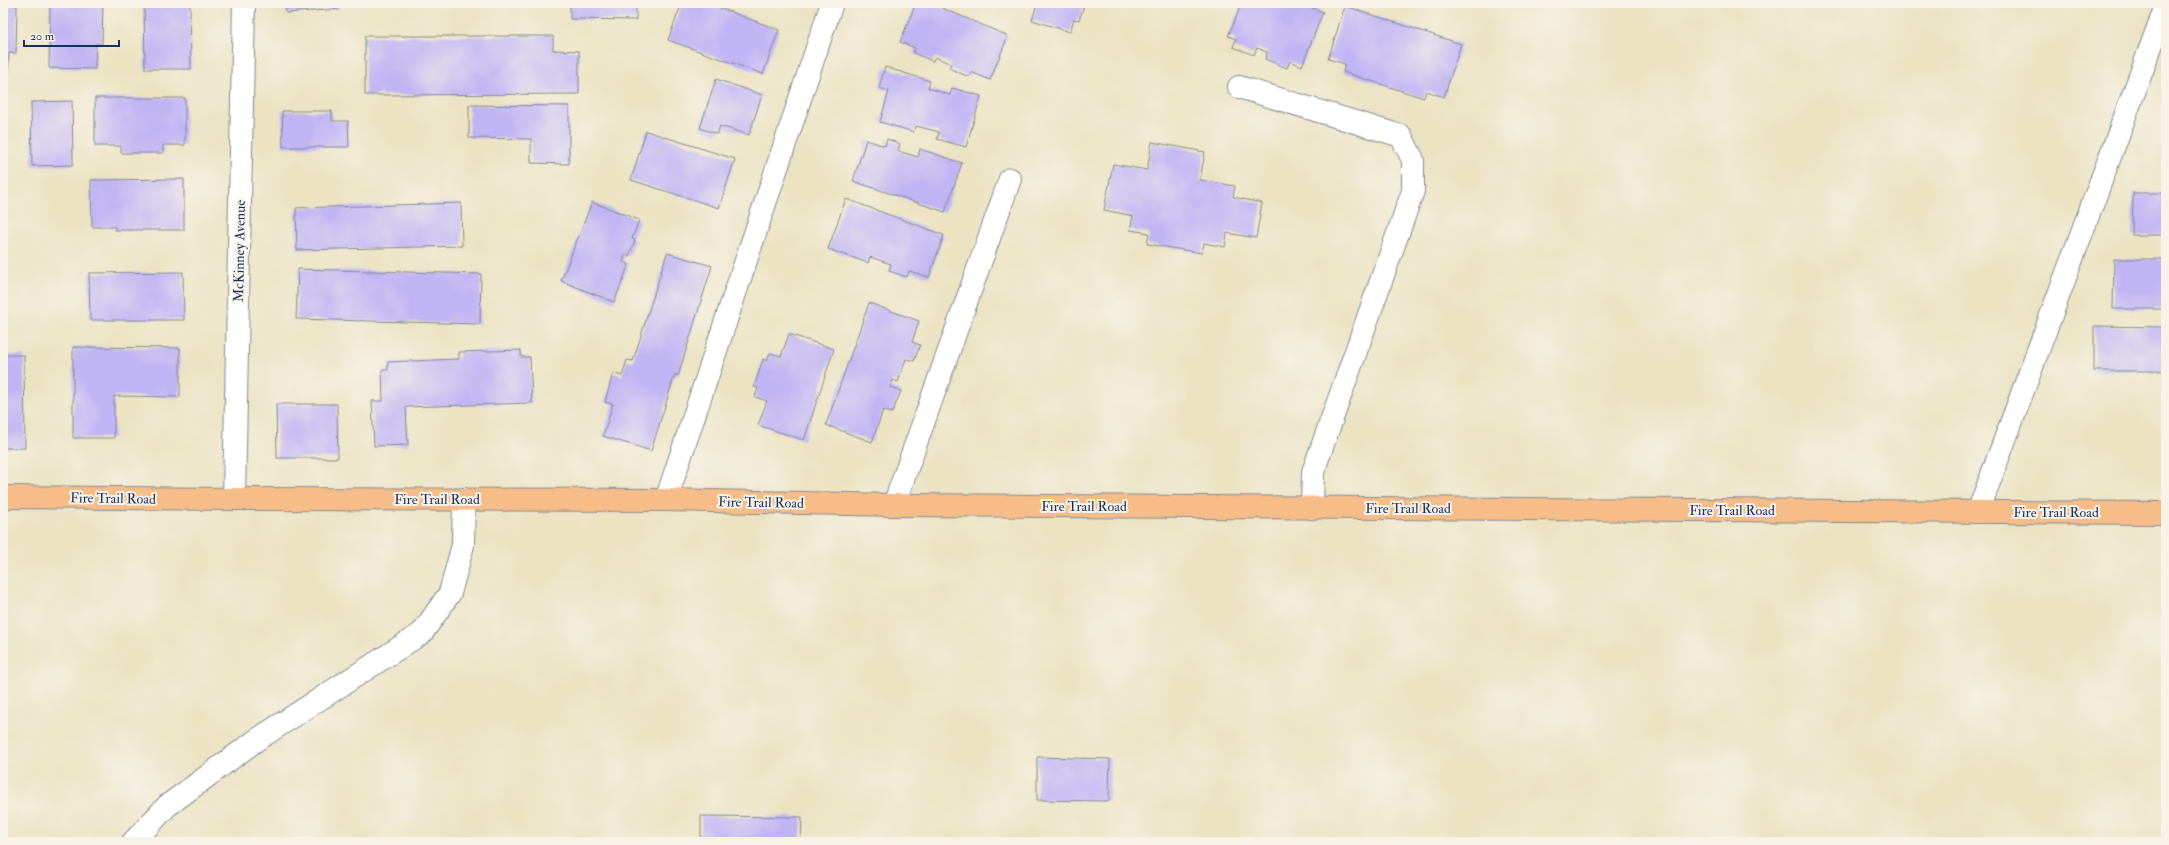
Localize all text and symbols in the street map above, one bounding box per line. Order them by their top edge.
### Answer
scale bar [24,22,119,48]
text: 20 m [30,29,55,44]
street label: McKinney Avenue [230,200,250,302]
street label: Fire Trail Road [70,489,156,508]
street label: Fire Trail Road [394,491,480,508]
street label: Fire Trail Road [718,493,804,512]
street label: Fire Trail Road [1041,498,1127,515]
street label: Fire Trail Road [1365,500,1451,517]
street label: Fire Trail Road [1689,502,1775,519]
street label: Fire Trail Road [2013,504,2099,521]

